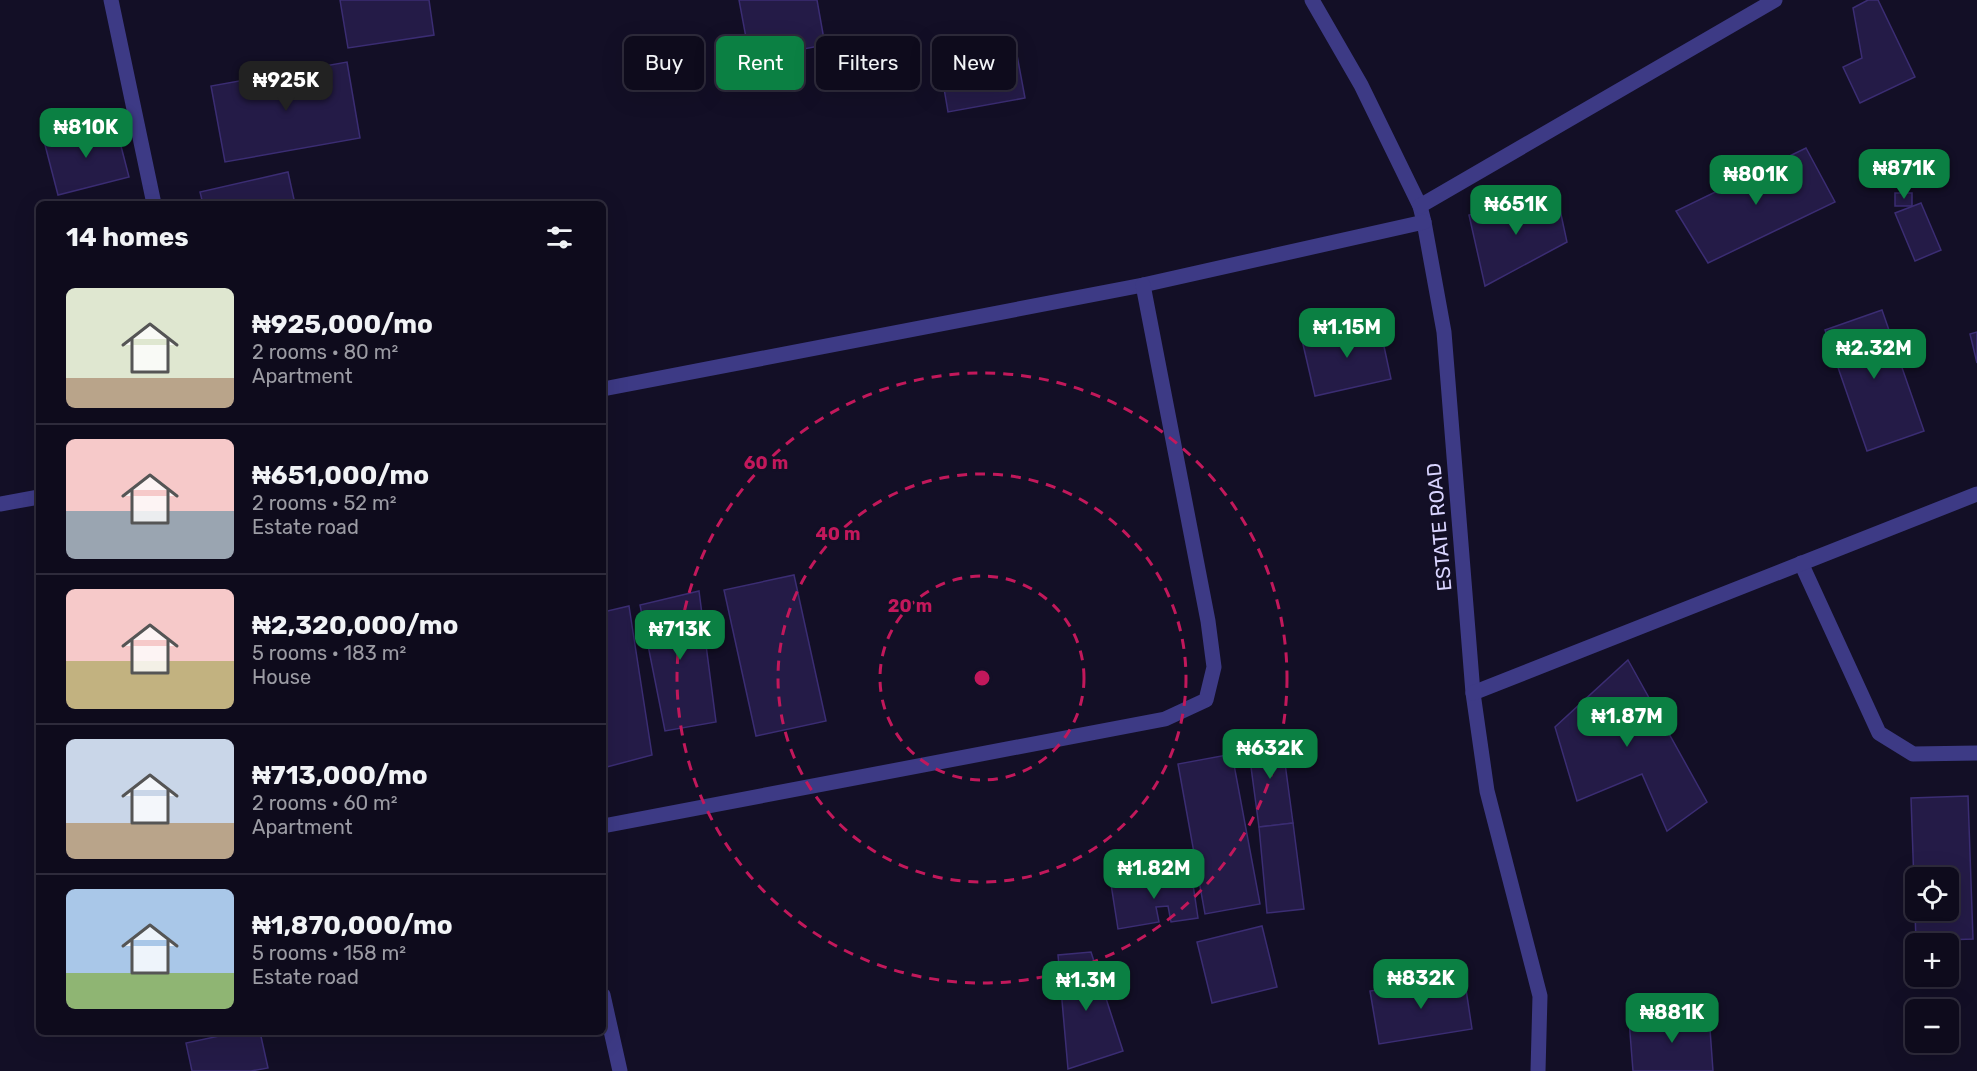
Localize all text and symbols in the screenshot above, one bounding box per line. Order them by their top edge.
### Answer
chip: Buy [624,36,704,90]
chip: Rent [716,36,804,90]
chip: Filters [816,36,920,90]
chip: New [932,36,1016,90]
pin: ₦925K [244,61,328,112]
text: ₦925K [253,68,319,92]
pin: ₦810K [44,108,128,159]
text: ₦810K [54,115,118,139]
pin: ₦871K [1862,149,1946,200]
pin: ₦801K [1714,155,1798,206]
text: ₦871K [1873,156,1935,180]
text: ₦801K [1724,162,1788,186]
pin: ₦651K [1474,185,1558,236]
text: ₦651K [1484,192,1548,216]
icon: filters [543,221,576,254]
text: 14 homes [66,222,189,253]
pin: ₦1.15M [1298,308,1396,359]
text: ₦925,000/mo [252,309,433,340]
icon: home [114,312,186,384]
text: ₦1.15M [1313,315,1381,339]
pin: ₦2.32M [1825,329,1923,380]
text: ₦2.32M [1836,336,1912,360]
text: 2 rooms · 80 m² [252,340,398,364]
text: Apartment [252,364,353,388]
text: 60 m [744,452,788,474]
text: ₦651,000/mo [252,460,429,491]
street label: ESTATE ROAD [1421,462,1457,592]
icon: home [114,463,186,535]
text: 2 rooms · 52 m² [252,491,397,515]
text: Estate road [252,515,359,539]
text: 40 m [816,523,860,545]
text: 20 m [888,595,932,617]
text: ₦2,320,000/mo [252,610,458,641]
pin: ₦713K [638,610,722,661]
icon: home [114,613,186,685]
text: ₦713K [649,617,711,641]
text: 5 rooms · 183 m² [252,641,406,665]
text: House [252,665,311,689]
centre of rings [972,668,992,688]
pin: ₦1.87M [1578,697,1676,748]
text: ₦1.87M [1591,704,1663,728]
pin: ₦632K [1228,729,1312,780]
text: ₦632K [1237,736,1303,760]
text: ₦713,000/mo [252,760,428,791]
icon: home [114,763,186,835]
text: 2 rooms · 60 m² [252,791,398,815]
text: Apartment [252,815,353,839]
pin: ₦1.82M [1105,849,1203,900]
text: ₦1.82M [1117,856,1191,880]
map controls [1905,867,1959,1053]
button: locate [1905,867,1959,921]
text: ₦1,870,000/mo [252,910,453,941]
icon: home [114,913,186,985]
button: + [1905,933,1959,987]
text: 5 rooms · 158 m² [252,941,406,965]
pin: ₦832K [1379,959,1463,1010]
pin: ₦1.3M [1044,961,1128,1012]
text: Estate road [252,965,359,989]
text: ₦832K [1387,966,1455,990]
text: ₦1.3M [1056,968,1116,992]
pin: ₦881K [1630,993,1714,1044]
button: − [1905,999,1959,1053]
text: ₦881K [1640,1000,1704,1024]

